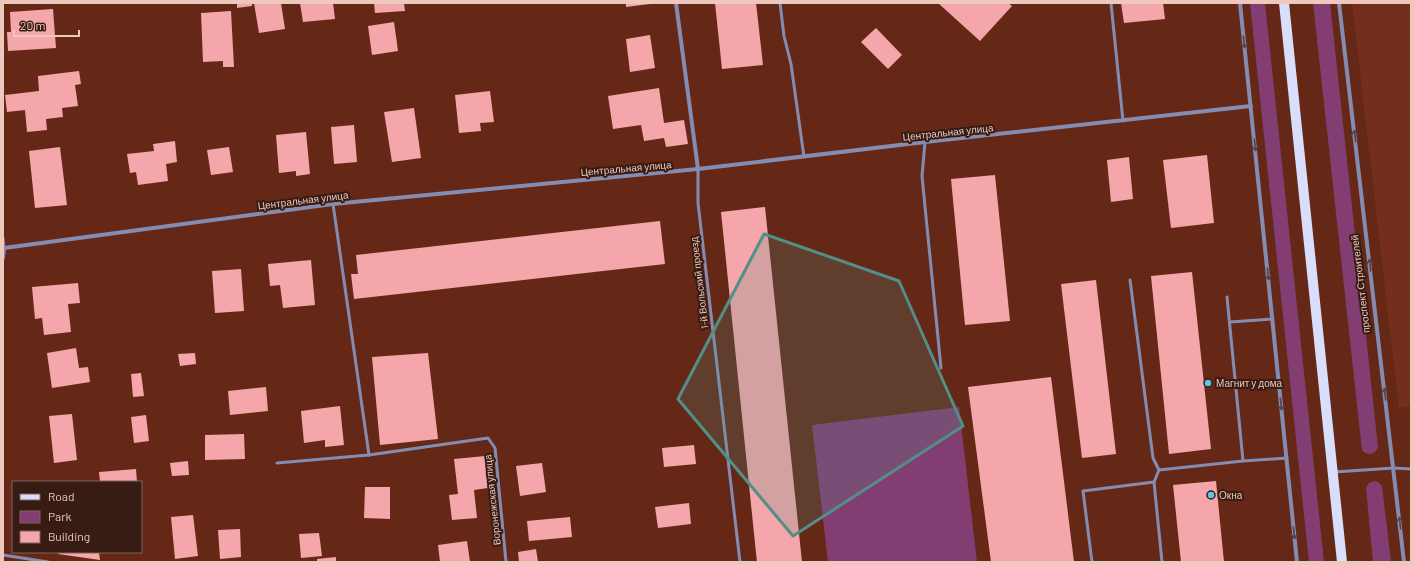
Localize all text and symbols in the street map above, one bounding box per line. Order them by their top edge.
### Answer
scale bar [14,12,79,38]
text: 20 m [20,18,46,32]
one-way arrow [1240,35,1248,48]
street label: Центральная улица [902,121,994,143]
one-way arrow [1351,130,1358,143]
one-way arrow [1251,138,1259,151]
street label: Центральная улица [580,158,672,178]
street label: Центральная улица [257,188,349,212]
street label: проспект Строителей [1348,234,1372,334]
street label: 1-й Вольский проезд [687,236,711,330]
one-way arrow [1366,259,1374,272]
one-way arrow [1264,268,1272,281]
place label: Магнит у дома [1216,377,1283,389]
marker: Магнит у дома [1203,378,1213,388]
one-way arrow [1381,388,1389,401]
one-way arrow [1278,397,1285,410]
street label: Воронежская улица [481,454,503,546]
legend [12,481,142,553]
text: Road [48,489,75,503]
place label: Окна [1219,489,1243,501]
marker: Окна [1206,490,1216,500]
text: Park [48,509,72,523]
one-way arrow [1396,517,1404,530]
one-way arrow [1291,526,1298,539]
text: Building [48,529,90,543]

